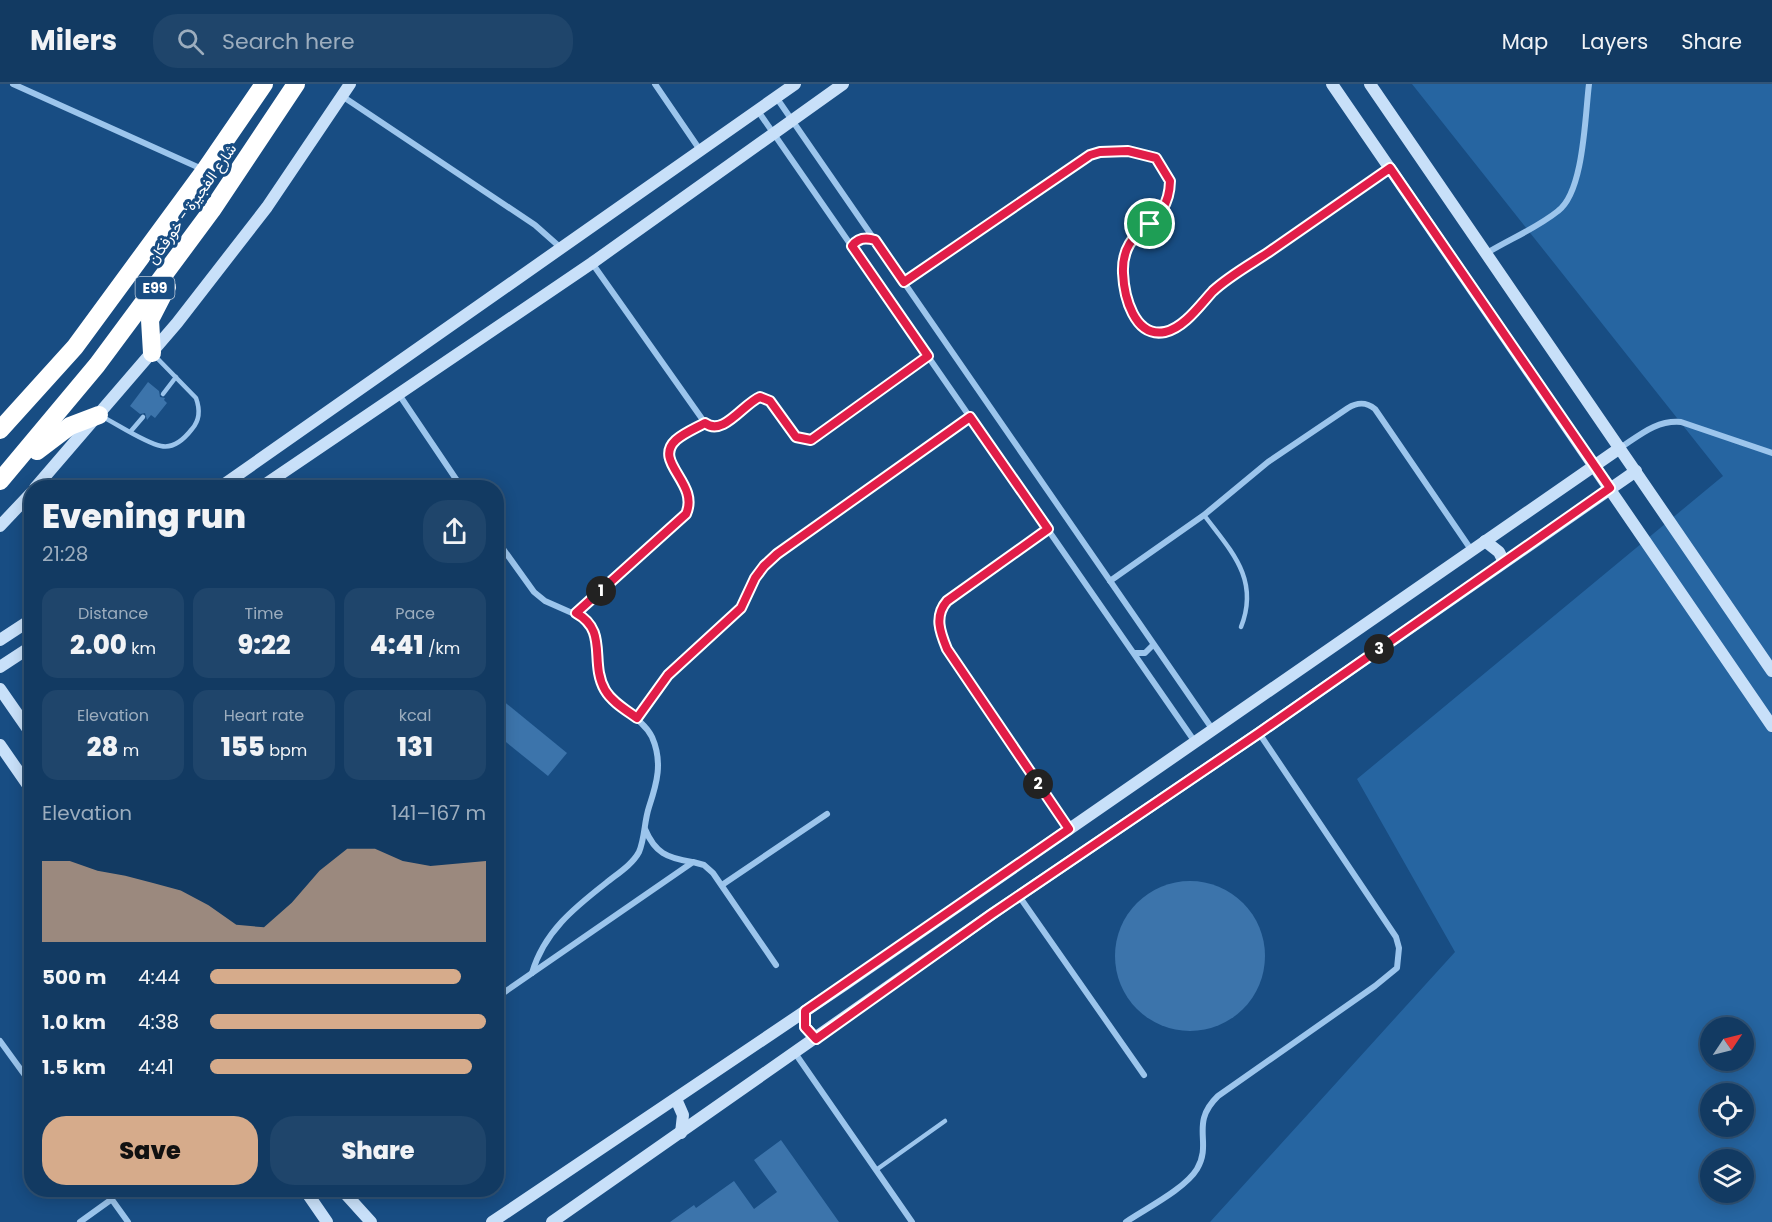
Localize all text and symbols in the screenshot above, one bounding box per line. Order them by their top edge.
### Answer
search box [153,14,573,68]
text: Milers [30,21,117,60]
icon: search [174,25,207,58]
text: Search here [222,26,355,57]
text: Map [1502,27,1548,56]
text: Layers [1581,27,1648,56]
text: Share [1681,27,1742,56]
street label: شارع الفجيرة - خورفكان [142,139,242,269]
pin [1124,198,1175,249]
icon: arrive [1133,207,1166,240]
road number: E99 [136,277,174,299]
text: Evening run [42,493,246,540]
button: share [423,500,486,563]
text: 21:28 [42,540,88,568]
pin: 1 [586,576,616,606]
text: 1 [598,579,604,602]
text: Distance [78,602,148,625]
text: Time [245,602,284,625]
text: Pace [395,602,435,625]
text: 2.00 [70,627,127,663]
text: 9:22 [237,627,291,663]
text: 4:41 [370,627,424,663]
pin: 3 [1364,634,1394,664]
text: km [127,637,156,660]
text: /km [424,637,460,660]
text: 3 [1374,637,1384,660]
text: Elevation [77,704,149,727]
text: Heart rate [224,704,304,727]
text: kcal [399,704,431,727]
text: 28 [87,729,119,765]
text: 155 [221,729,265,765]
text: 131 [397,729,433,765]
text: m [119,739,139,762]
text: bpm [265,739,307,762]
pin: 2 [1023,769,1053,799]
text: 2 [1033,772,1043,795]
text: Elevation [42,799,132,827]
text: 141–167 m [391,799,486,827]
text: 500 m [42,963,107,991]
text: 4:44 [138,963,180,991]
text: 1.0 km [42,1008,106,1036]
text: 4:38 [138,1008,179,1036]
north arrow [1700,1017,1754,1071]
map controls [1700,1017,1754,1203]
text: 1.5 km [42,1053,106,1081]
text: 4:41 [138,1053,174,1081]
button: locate [1700,1083,1754,1137]
button: Save [42,1116,258,1185]
button: Share [270,1116,486,1185]
button: layers [1700,1149,1754,1203]

